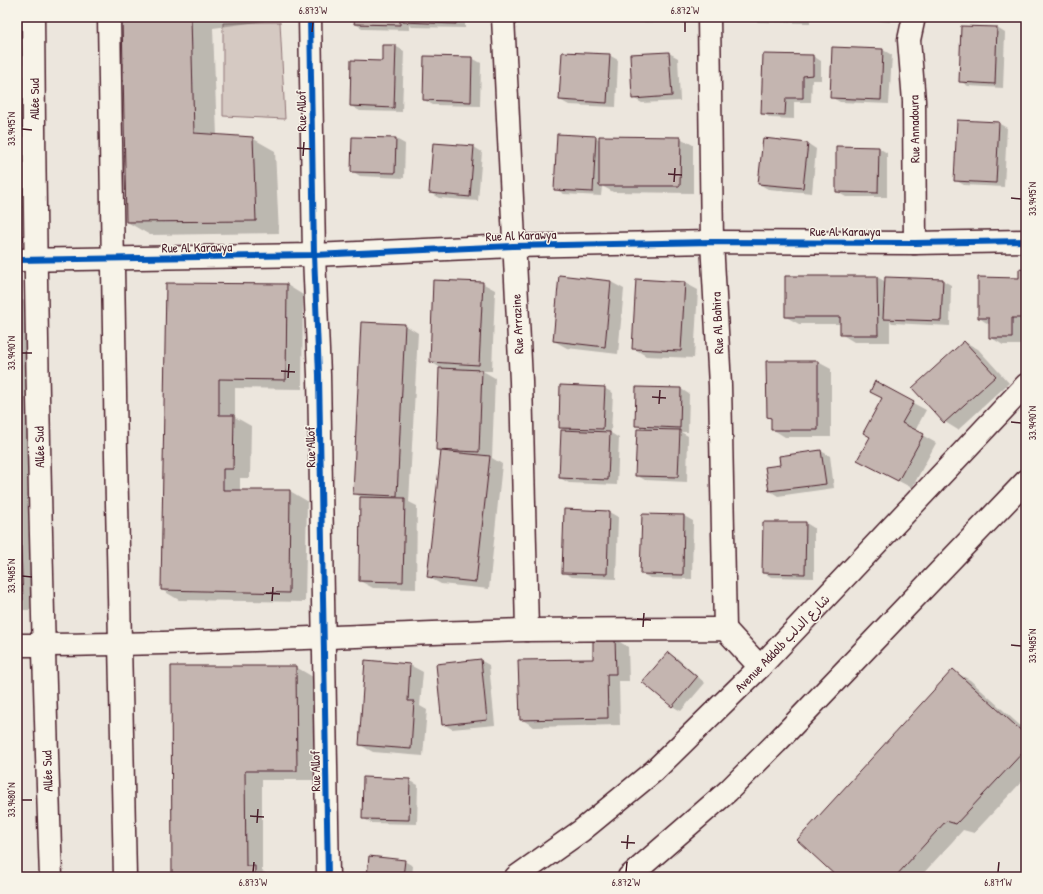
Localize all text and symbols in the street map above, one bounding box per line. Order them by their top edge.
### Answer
text: 6.873°W [299,4,328,17]
text: 6.872°W [671,4,700,17]
street label: Allée Sud [25,78,43,120]
street label: Rue Allof [292,90,310,132]
street label: Rue Annadoura [904,95,924,163]
text: 33.9495°N [5,112,18,146]
text: 33.9495°N [1026,182,1039,216]
street label: Rue Al Karawya [810,222,880,240]
street label: Rue Al Karawya [485,225,557,245]
street label: Rue Al Karawya [162,237,232,257]
street label: Rue Al Bahira [706,291,728,355]
street label: Rue Arrazine [506,293,528,355]
text: 33.9490°N [5,336,18,370]
text: 33.9490°N [1026,406,1039,440]
street label: Allée Sud [30,426,48,468]
street label: Rue Allof [301,426,319,468]
text: 33.9485°N [5,559,18,593]
street label: Avenue Addolb شارع الدلب [730,590,834,697]
text: 33.9485°N [1026,629,1039,663]
street label: Allée Sud [37,750,57,792]
street label: Rue Allof [306,750,324,792]
text: 33.9480°N [5,783,18,817]
text: 6.873°W [239,876,268,889]
text: 6.872°W [612,876,641,889]
text: 6.871°W [984,876,1013,889]

